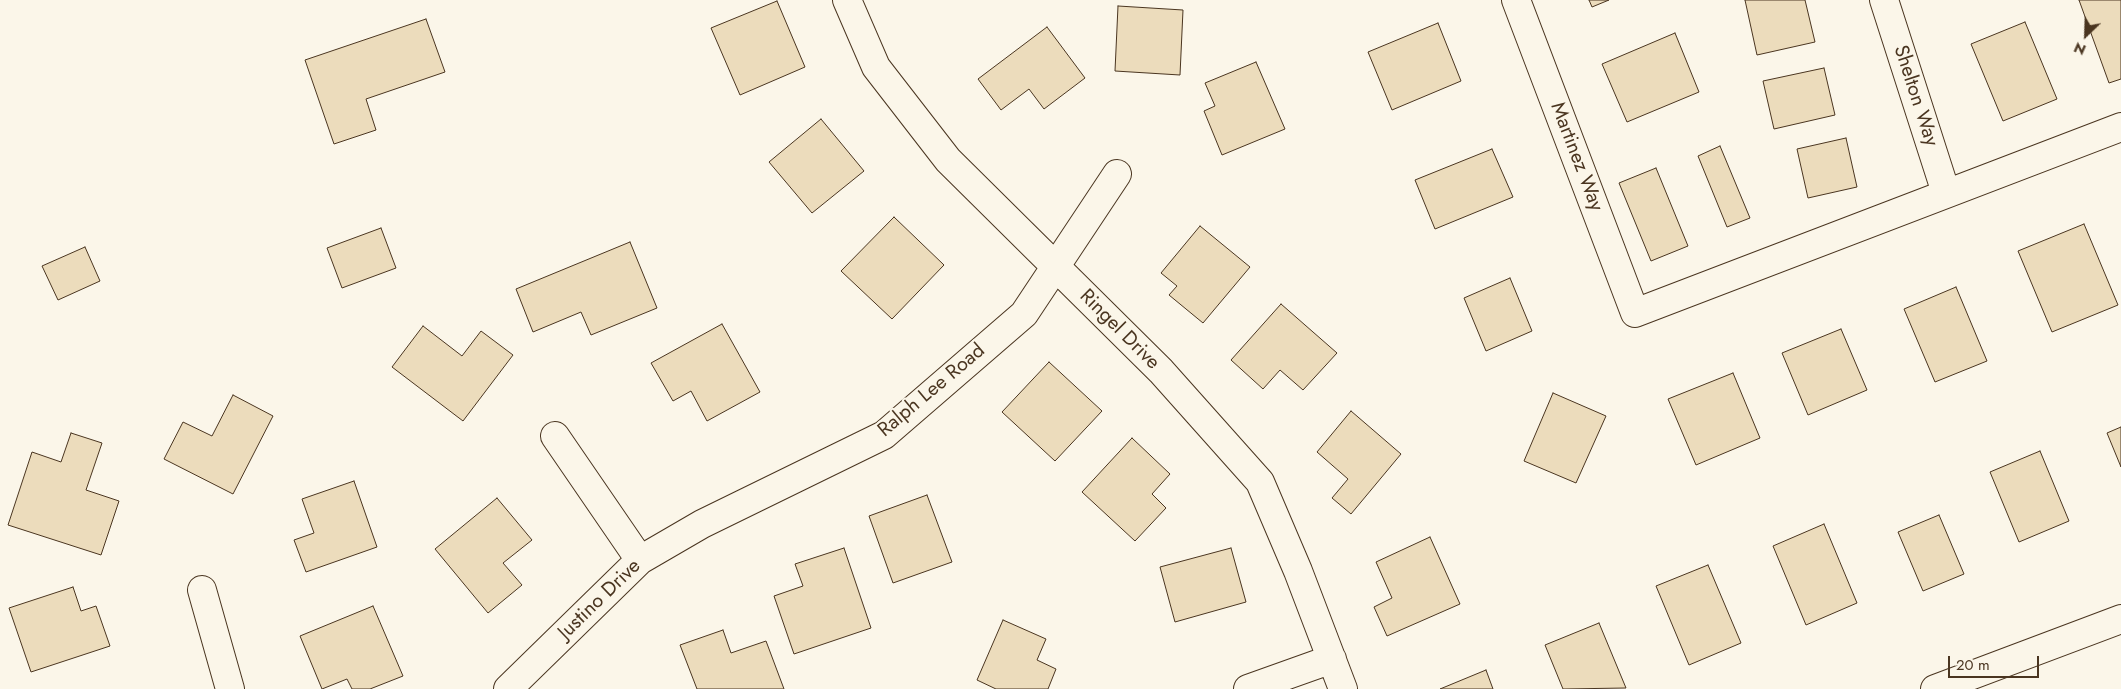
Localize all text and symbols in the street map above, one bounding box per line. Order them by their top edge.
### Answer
north arrow [2061,10,2111,60]
text: N [2071,37,2089,60]
street label: Shelton Way [1887,43,1943,149]
street label: Martinez Way [1544,99,1608,215]
street label: Ringel Drive [1074,285,1164,375]
street label: Ralph Lee Road [874,339,990,443]
street label: Justino Drive [554,555,646,645]
scale bar [1951,646,2042,678]
text: 20 m [1956,654,1990,676]

